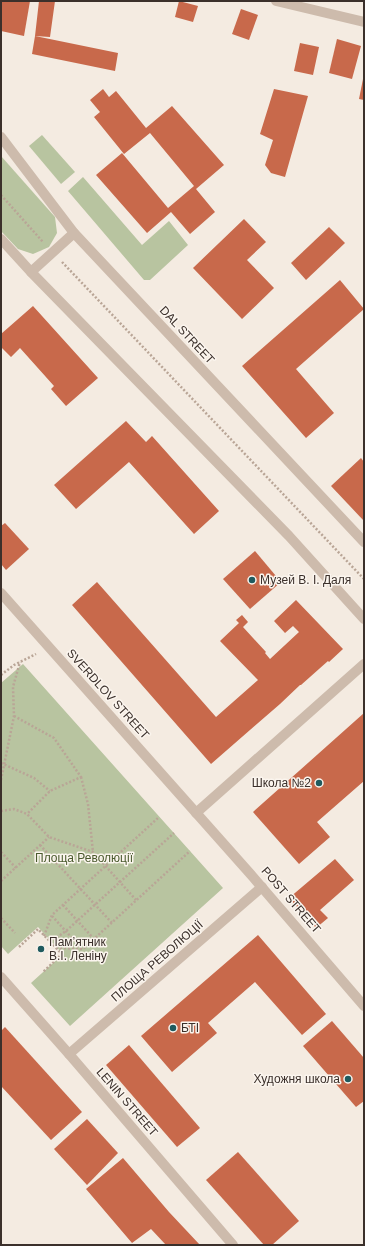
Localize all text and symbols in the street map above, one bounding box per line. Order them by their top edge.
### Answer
street label: DAL STREET [157,303,218,367]
place label: Музей В. І. Даля [260,573,351,587]
marker: Музей В. І. Даля [247,575,257,585]
street label: SVERDLOV STREET [64,646,152,742]
place label: Школа №2 [252,776,311,790]
marker: Школа №2 [314,778,324,788]
park label: Площа Революції [35,851,134,865]
street label: POST STREET [258,864,324,936]
street label: ПЛОЩА РЕВОЛЮЦІЇ [108,917,206,1005]
place label: Пам’ятник В.І. Леніну [49,935,107,963]
marker: Пам’ятник В.І. Леніну [36,944,46,954]
place label: БТІ [181,1021,199,1035]
marker: БТІ [168,1023,178,1033]
street label: LENIN STREET [94,1065,161,1140]
place label: Художня школа [254,1072,340,1086]
marker: Художня школа [343,1074,353,1084]

